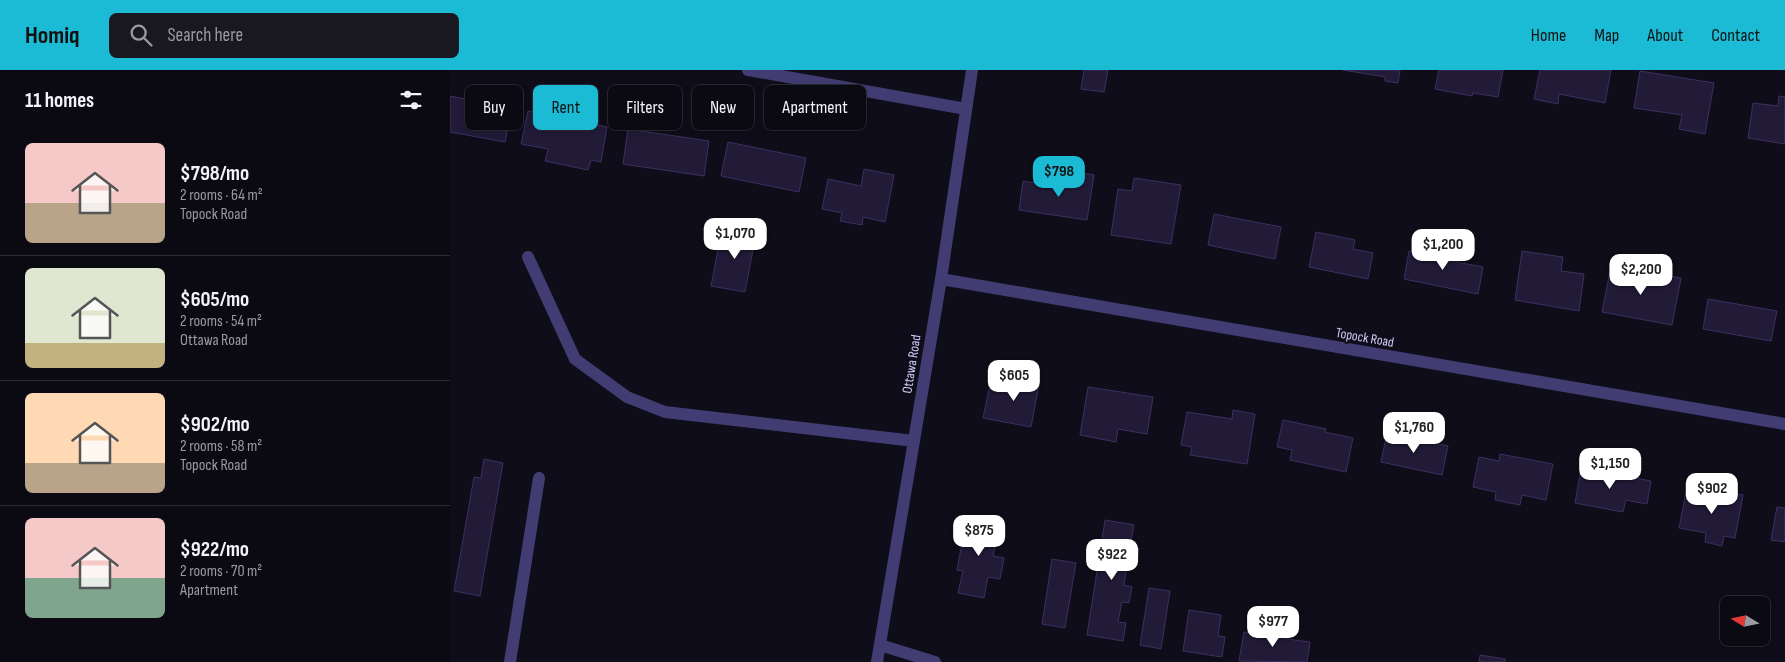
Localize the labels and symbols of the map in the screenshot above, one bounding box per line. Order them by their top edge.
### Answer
pin: $798 [1029,156,1089,198]
pin: $1,070 [694,218,776,260]
pin: $1,200 [1402,228,1484,271]
pin: $2,200 [1600,254,1682,296]
street label: Topock Road [1335,324,1395,351]
street label: Ottawa Road [898,333,925,395]
pin: $605 [984,360,1044,402]
pin: $1,760 [1373,412,1455,454]
pin: $1,150 [1569,448,1651,490]
pin: $902 [1682,472,1742,515]
pin: $875 [949,514,1009,557]
pin: $922 [1082,538,1142,581]
north arrow [1720,596,1770,646]
pin: $977 [1243,606,1303,648]

